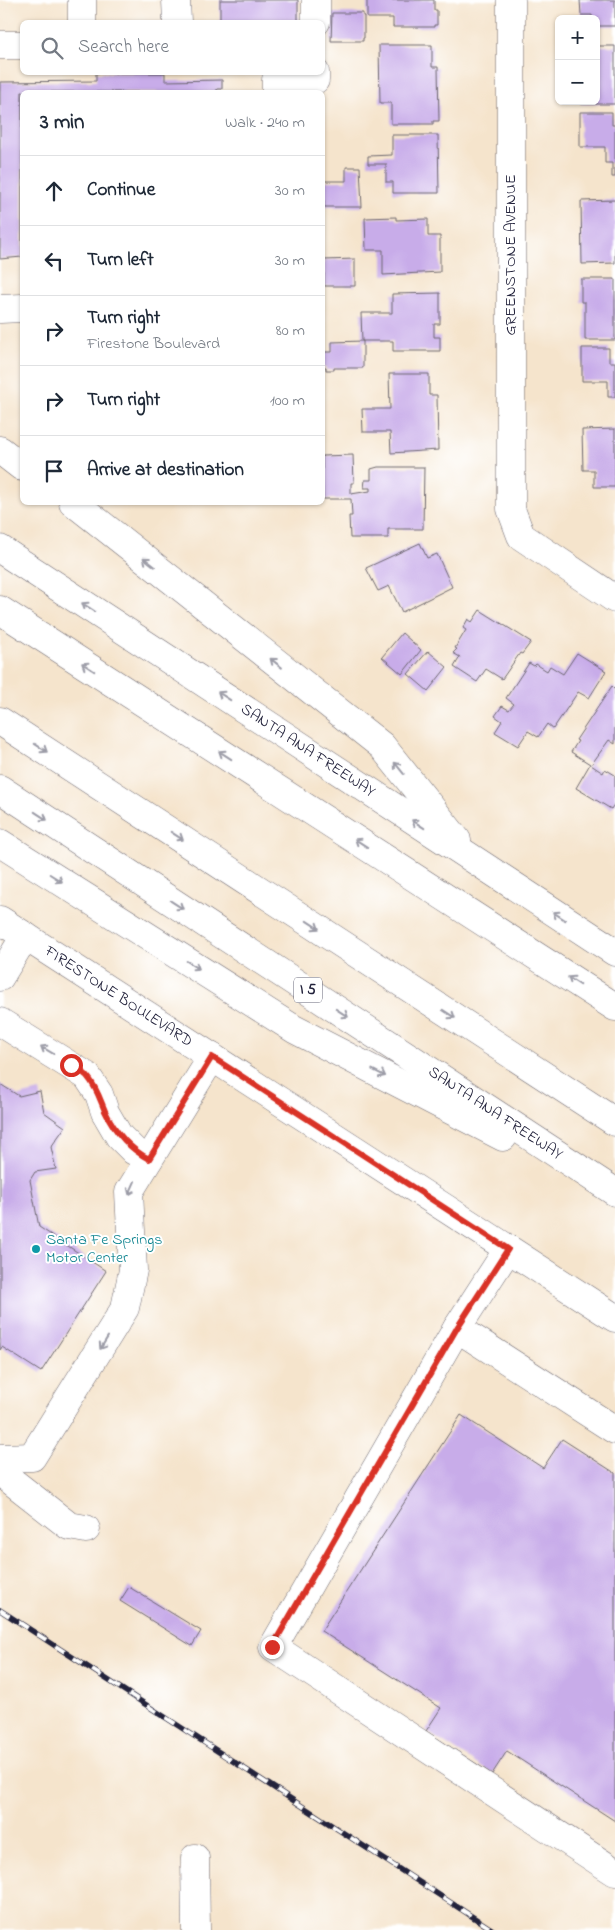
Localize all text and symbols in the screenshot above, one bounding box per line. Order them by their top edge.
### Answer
map controls [555,15,600,105]
button: + [555,15,600,60]
search box [20,20,325,75]
icon: search [38,34,66,62]
text: Search here [78,34,169,61]
button: − [555,60,600,105]
text: 3 min [40,108,84,138]
text: Walk · 240 m [225,111,305,135]
street label: GREENSTONE AVENUE [499,174,523,336]
icon: ahead [40,177,68,205]
text: Continue [87,177,155,204]
text: 30 m [275,179,305,203]
icon: left [40,247,68,275]
text: Turn left [87,247,154,274]
text: 30 m [275,249,305,273]
text: Turn right [87,305,160,332]
icon: right [40,317,68,345]
text: 80 m [276,319,305,343]
text: Firestone Boulevard [87,332,220,356]
icon: right [40,387,68,415]
text: Turn right [87,387,160,414]
text: 100 m [270,389,305,413]
icon: arrive [40,457,68,485]
text: Arrive at destination [87,457,244,484]
one-way arrow [143,556,156,567]
one-way arrow [82,602,96,612]
one-way arrow [270,657,283,668]
one-way arrow [82,662,96,672]
one-way arrow [218,691,232,701]
street label: SANTA ANA FREEWAY [236,698,380,804]
one-way arrow [34,743,48,753]
one-way arrow [218,750,232,760]
one-way arrow [394,762,405,775]
one-way arrow [33,811,47,821]
one-way arrow [412,819,426,829]
one-way arrow [170,831,184,842]
one-way arrow [354,838,368,849]
one-way arrow [49,873,63,883]
one-way arrow [169,900,183,910]
one-way arrow [553,911,567,921]
one-way arrow [306,920,320,930]
street label: FIRESTONE BOULEVARD [39,939,197,1053]
one-way arrow [186,960,200,970]
one-way arrow [567,976,581,986]
road number: I 5 [294,978,322,1002]
one-way arrow [335,1008,349,1018]
one-way arrow [442,1009,456,1019]
one-way arrow [41,1045,55,1055]
route start [60,1054,83,1077]
street label: SANTA ANA FREEWAY [423,1060,568,1167]
one-way arrow [371,1069,386,1078]
one-way arrow [127,1180,137,1195]
place label: Santa Fe Springs Motor Center [46,1228,162,1270]
marker: Santa Fe Springs Motor Center [30,1243,42,1255]
one-way arrow [99,1335,109,1349]
route end [261,1636,284,1659]

